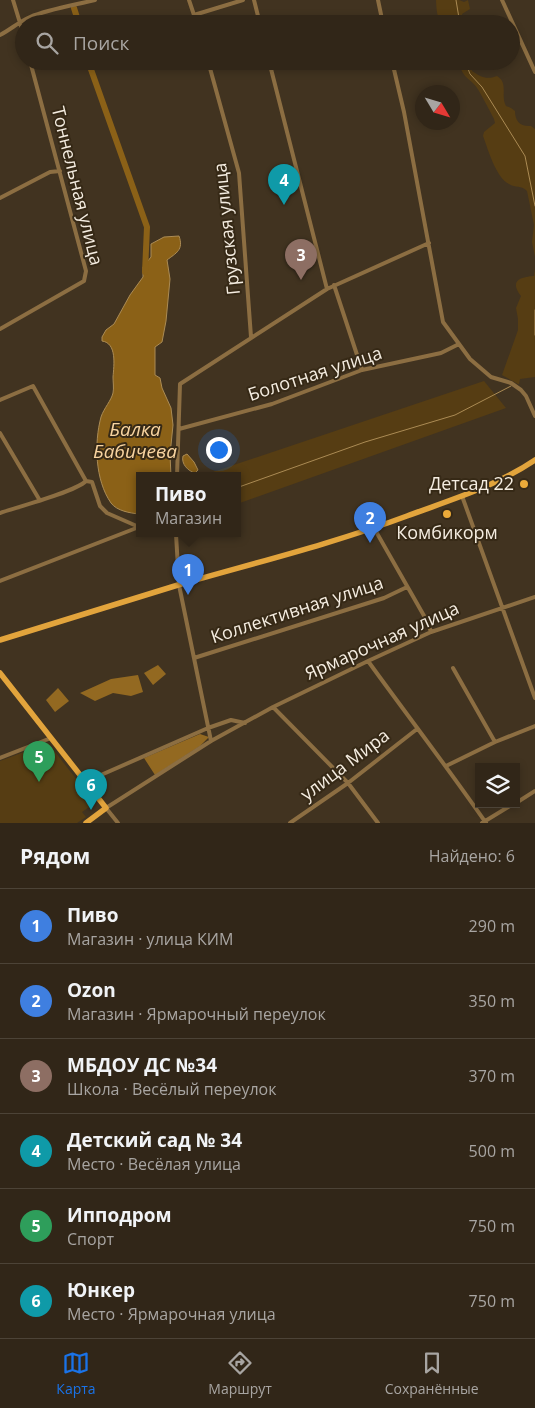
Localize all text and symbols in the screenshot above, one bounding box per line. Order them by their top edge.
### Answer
search box [15,15,520,70]
icon: search [33,29,61,57]
text: Поиск [73,30,129,56]
north arrow [415,85,460,130]
street label: Тоннельная улица [47,104,109,268]
street label: Грузская улица [207,162,245,296]
pin: 4 [268,164,300,205]
pin: 3 [285,239,317,280]
street label: Болотная улица [245,340,385,406]
water label: Балка Бабичева [93,416,177,464]
your location [206,437,232,463]
place label: Детсад 22 [429,471,514,495]
popup [136,472,241,537]
marker: Детсад 22 [518,478,530,490]
text: Пиво [155,481,207,507]
pin: 2 [354,502,386,543]
text: Магазин [155,507,222,529]
marker: Комбикорм [441,508,453,520]
place label: Комбикорм [396,520,498,544]
pin: 1 [172,554,204,595]
street label: Коллективная улица [207,570,386,648]
street label: Ярмарочная улица [301,595,462,685]
street label: улица Мира [295,723,394,805]
pin: 5 [23,741,55,782]
map controls [475,763,520,808]
button: layers [475,763,520,808]
pin: 6 [75,769,107,810]
text: Рядом [20,842,90,870]
text: Найдено: 6 [429,845,515,867]
text: Пиво [67,902,119,928]
text: 1 [31,915,41,937]
text: 290 m [469,915,515,937]
text: Магазин · улица КИМ [67,928,233,950]
text: Ozon [67,977,116,1003]
text: 2 [31,990,41,1012]
text: 350 m [469,990,515,1012]
text: Магазин · Ярмарочный переулок [67,1003,326,1025]
text: МБДОУ ДС №34 [67,1052,217,1078]
text: 3 [31,1065,41,1087]
text: 370 m [469,1065,515,1087]
text: Школа · Весёлый переулок [67,1078,276,1100]
text: Детский сад № 34 [67,1127,242,1153]
text: 4 [31,1140,41,1162]
text: 500 m [469,1140,515,1162]
text: Место · Весёлая улица [67,1153,241,1175]
text: Ипподром [67,1202,172,1228]
text: 5 [31,1215,41,1237]
text: 750 m [469,1215,515,1237]
text: Спорт [67,1228,114,1250]
text: Юнкер [67,1277,135,1303]
text: 6 [31,1290,41,1312]
text: 750 m [469,1290,515,1312]
text: Место · Ярмарочная улица [67,1303,276,1325]
tab: Карта [56,1349,96,1398]
tab: Маршрут [208,1349,272,1398]
tab: Сохранённые [385,1349,479,1398]

